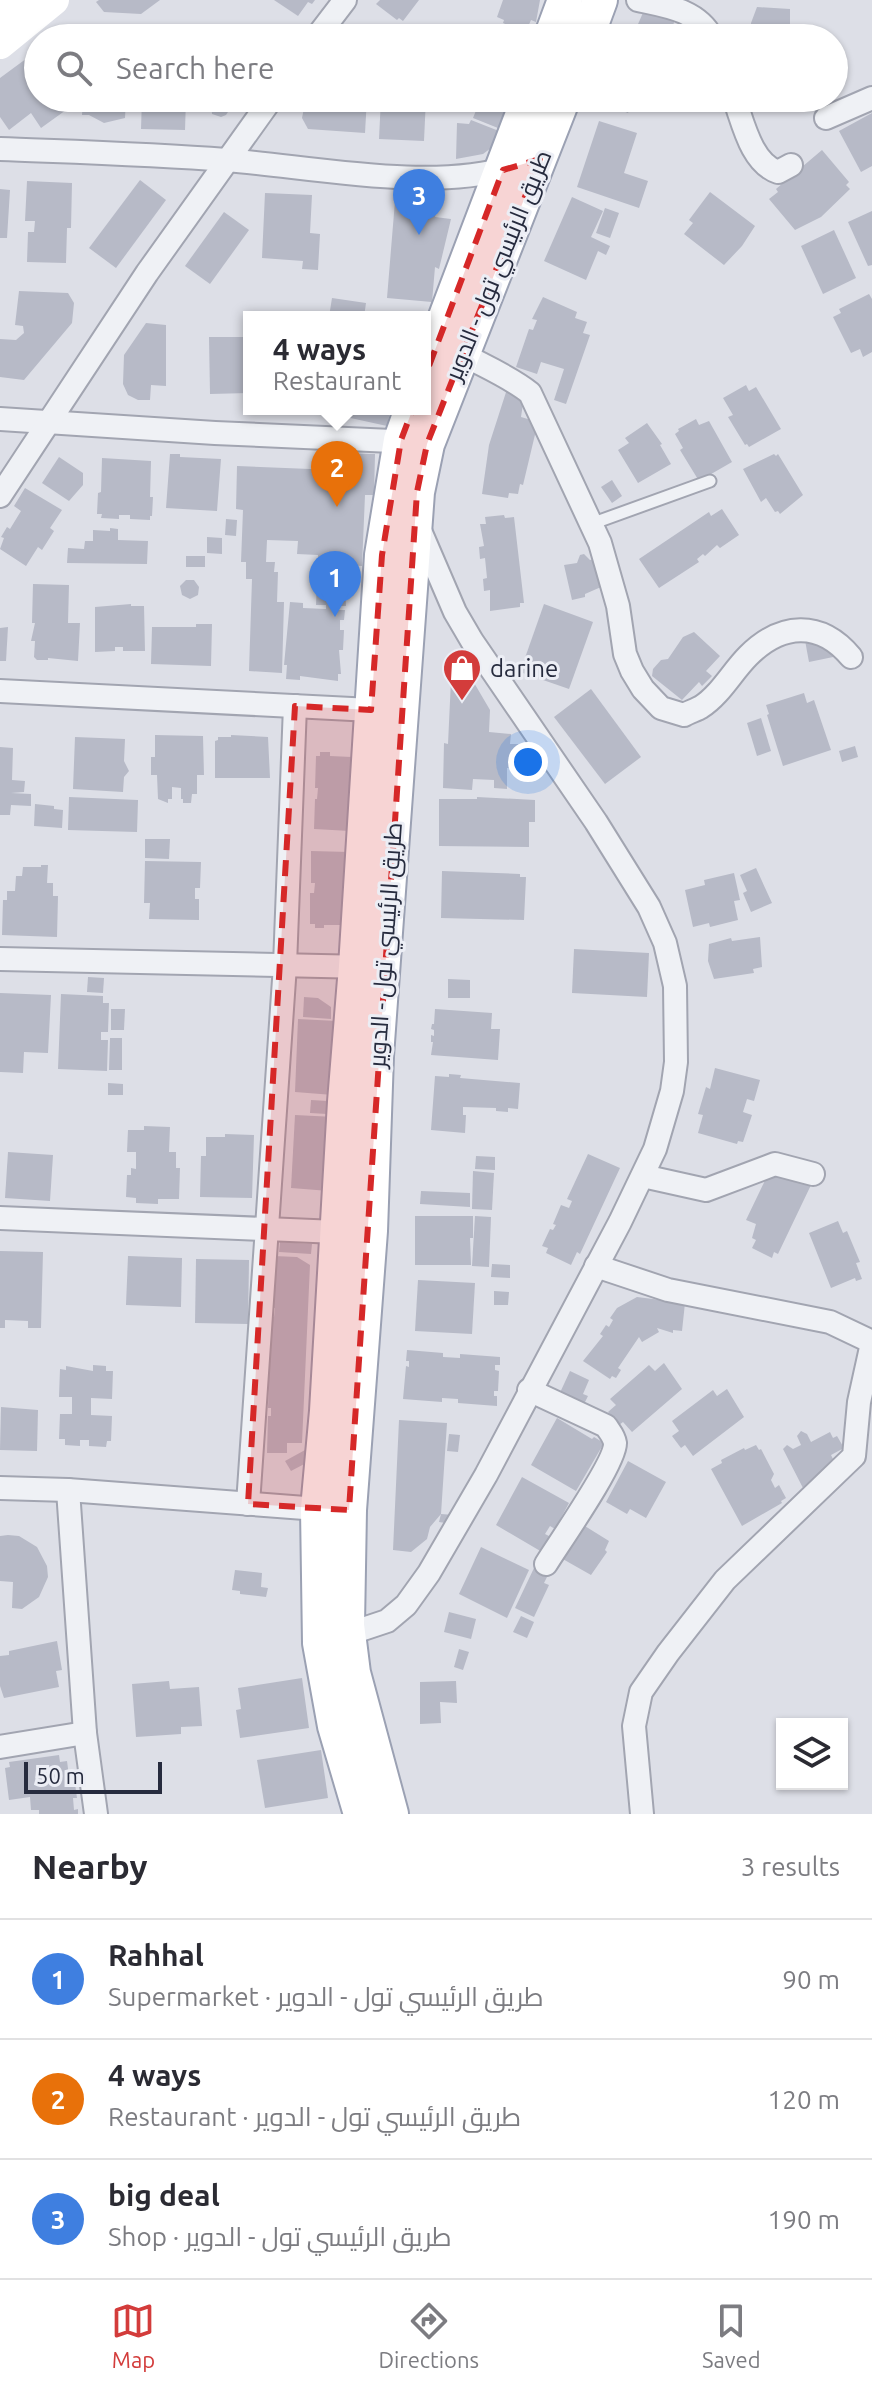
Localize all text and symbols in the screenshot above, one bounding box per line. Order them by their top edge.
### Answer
search box [24,24,848,112]
icon: search [52,46,96,90]
text: Search here [116,51,275,85]
street label: طريق الرئيسي تول - الدوير [439,146,561,388]
pin: 3 [393,169,445,235]
popup [243,311,431,415]
text: 4 ways [273,332,366,366]
text: Restaurant [273,366,401,395]
pin: 2 [311,441,363,507]
pin: 1 [309,551,361,617]
shop icon: darine [441,647,483,702]
place label: darine [490,655,558,682]
your location [508,742,548,782]
street label: طريق الرئيسي تول - الدوير [363,821,412,1071]
map controls [776,1718,848,1790]
button: layers [776,1718,848,1790]
scale bar [24,1758,162,1794]
text: 50 m [36,1763,85,1788]
text: Nearby [32,1847,147,1885]
text: 3 results [741,1852,840,1881]
text: Rahhal [108,1938,204,1972]
text: 1 [51,1965,65,1994]
text: 90 m [782,1965,840,1994]
text: Supermarket · طريق الرئيسي تول - الدوير [108,1982,543,2011]
text: 4 ways [108,2058,201,2092]
text: 2 [51,2085,65,2114]
text: 120 m [768,2085,840,2114]
text: Restaurant · طريق الرئيسي تول - الدوير [108,2102,521,2131]
text: big deal [108,2178,220,2212]
text: 3 [51,2205,65,2234]
text: 190 m [768,2205,840,2234]
text: Shop · طريق الرئيسي تول - الدوير [108,2222,452,2251]
tab: Map [111,2299,155,2372]
tab: Directions [378,2299,479,2372]
tab: Saved [702,2299,761,2372]

